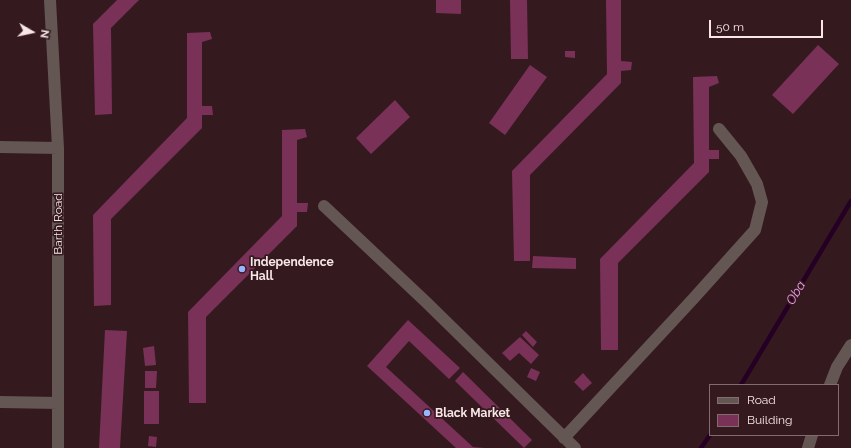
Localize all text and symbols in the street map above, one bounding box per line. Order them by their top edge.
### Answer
north arrow [12,12,52,52]
scale bar [711,12,825,38]
text: 50 m [716,20,744,34]
text: N [37,29,51,39]
street label: Barth Road [51,193,65,255]
place label: Independence Hall [250,255,334,283]
marker: Independence Hall [237,264,247,274]
water label: Oba [783,278,809,308]
legend [709,384,839,436]
text: Road [747,393,776,407]
place label: Black Market [435,406,510,420]
marker: Black Market [422,408,432,418]
text: Building [747,413,793,427]

